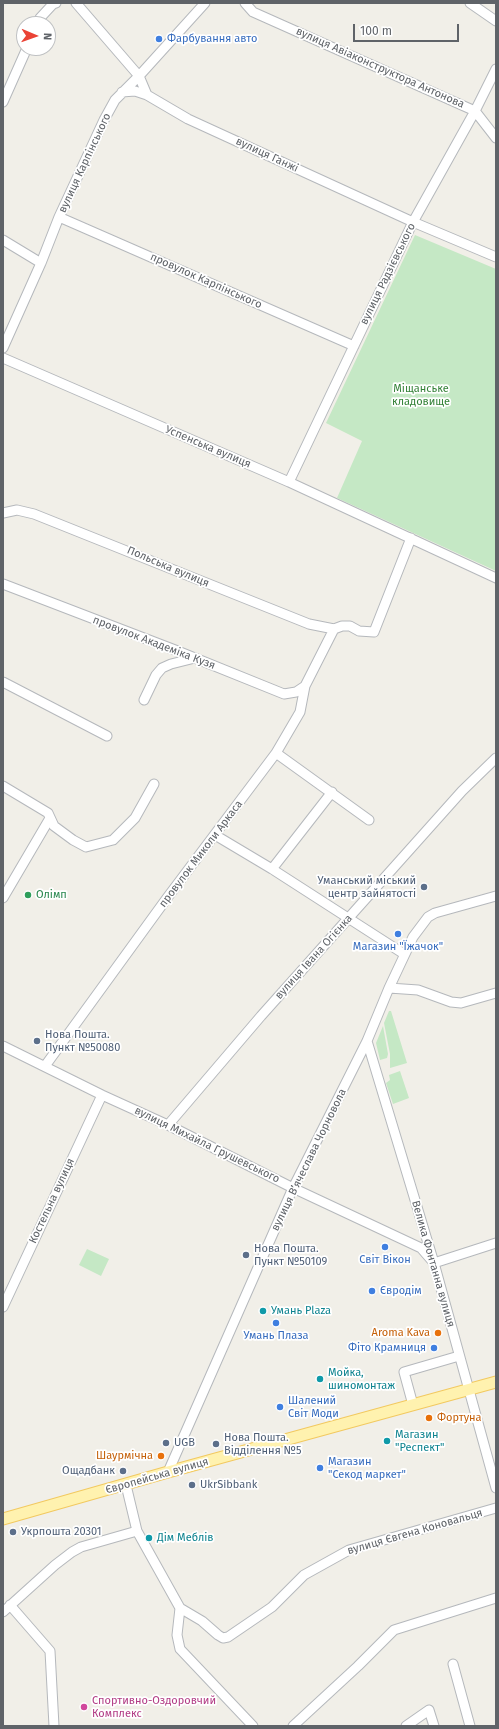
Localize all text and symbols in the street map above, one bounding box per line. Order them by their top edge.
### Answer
north arrow [16,16,56,56]
scale bar [355,16,461,42]
text: 100 m [360,24,392,38]
street label: вулиця Авіаконструктора Антонова [294,25,466,111]
place label: Фарбування авто [167,32,257,46]
text: N [41,33,54,40]
marker: Фарбування авто [154,34,164,44]
street label: вулиця Карпінського [56,111,114,215]
street label: вулиця Ганжі [234,135,300,175]
street label: вулиця Радзієвського [358,221,418,327]
street label: провулок Карпінського [148,250,264,312]
park label: Міщанське кладовище [392,382,450,408]
street label: Успенська вулиця [163,423,253,471]
street label: Польська вулиця [125,544,211,590]
street label: провулок Академіка Кузя [91,613,217,673]
street label: провулок Миколи Аркаса [156,798,246,910]
place label: Уманський міський центр зайнятості [317,874,416,900]
marker: Уманський міський центр зайнятості [419,882,429,892]
place label: Олімп [36,888,67,902]
marker: Олімп [23,890,33,900]
street label: вулиця Івана Огієнка [273,912,355,1002]
marker: Магазин "Їжачок" [393,929,403,939]
place label: Магазин "Їжачок" [353,940,443,954]
place label: Нова Пошта. Пункт №50080 [45,1028,120,1054]
marker: Нова Пошта. Пункт №50080 [32,1036,42,1046]
street label: вулиця В’ячеслава Чорновола [269,1087,349,1233]
street label: вулиця Михайла Грушевського [132,1104,282,1186]
street label: Костельна вулиця [26,1156,78,1246]
street label: Велика Фонтанна вулиця [409,1199,457,1329]
place label: Нова Пошта. Пункт №50109 [254,1242,327,1268]
marker: Світ Вікон [380,1242,390,1252]
marker: Нова Пошта. Пункт №50109 [241,1250,251,1260]
place label: Світ Вікон [359,1253,411,1267]
place label: Євродім [380,1284,422,1298]
marker: Євродім [367,1286,377,1296]
place label: Умань Plaza [271,1304,331,1318]
marker: Умань Plaza [258,1306,268,1316]
marker: Умань Плаза [271,1318,281,1328]
place label: Aroma Kava [372,1326,430,1340]
marker: Aroma Kava [433,1328,443,1338]
place label: Умань Плаза [243,1329,309,1343]
place label: Фіто Крамниця [348,1341,426,1355]
marker: Фіто Крамниця [429,1343,439,1353]
place label: Мойка, шиномонтаж [328,1366,395,1392]
marker: Мойка, шиномонтаж [315,1374,325,1384]
place label: Шалений Світ Моди [288,1394,339,1420]
marker: Шалений Світ Моди [275,1402,285,1412]
place label: Фортуна [437,1411,482,1425]
marker: Фортуна [424,1413,434,1423]
place label: Магазин "Респект" [395,1428,444,1454]
place label: Нова Пошта. Відділення №5 [224,1431,301,1457]
place label: UGB [174,1436,195,1450]
marker: Магазин "Респект" [382,1436,392,1446]
marker: UGB [161,1438,171,1448]
marker: Нова Пошта. Відділення №5 [211,1439,221,1449]
place label: Шаурмічна [96,1449,153,1463]
marker: Шаурмічна [156,1451,166,1461]
street label: Європейська вулиця [104,1455,210,1497]
place label: Магазин "Секод маркет" [328,1455,406,1481]
marker: Магазин "Секод маркет" [315,1463,325,1473]
place label: Ощадбанк [62,1464,115,1478]
marker: Ощадбанк [118,1466,128,1476]
place label: UkrSibbank [200,1478,257,1492]
marker: UkrSibbank [187,1480,197,1490]
street label: вулиця Євгена Коновальця [346,1506,484,1558]
place label: Укрпошта 20301 [21,1525,102,1539]
marker: Укрпошта 20301 [8,1527,18,1537]
place label: Дім Меблів [157,1531,214,1545]
marker: Дім Меблів [144,1533,154,1543]
place label: Спортивно-Оздоровчий Комплекс [92,1694,216,1720]
marker: Спортивно-Оздоровчий Комплекс [79,1702,89,1712]

